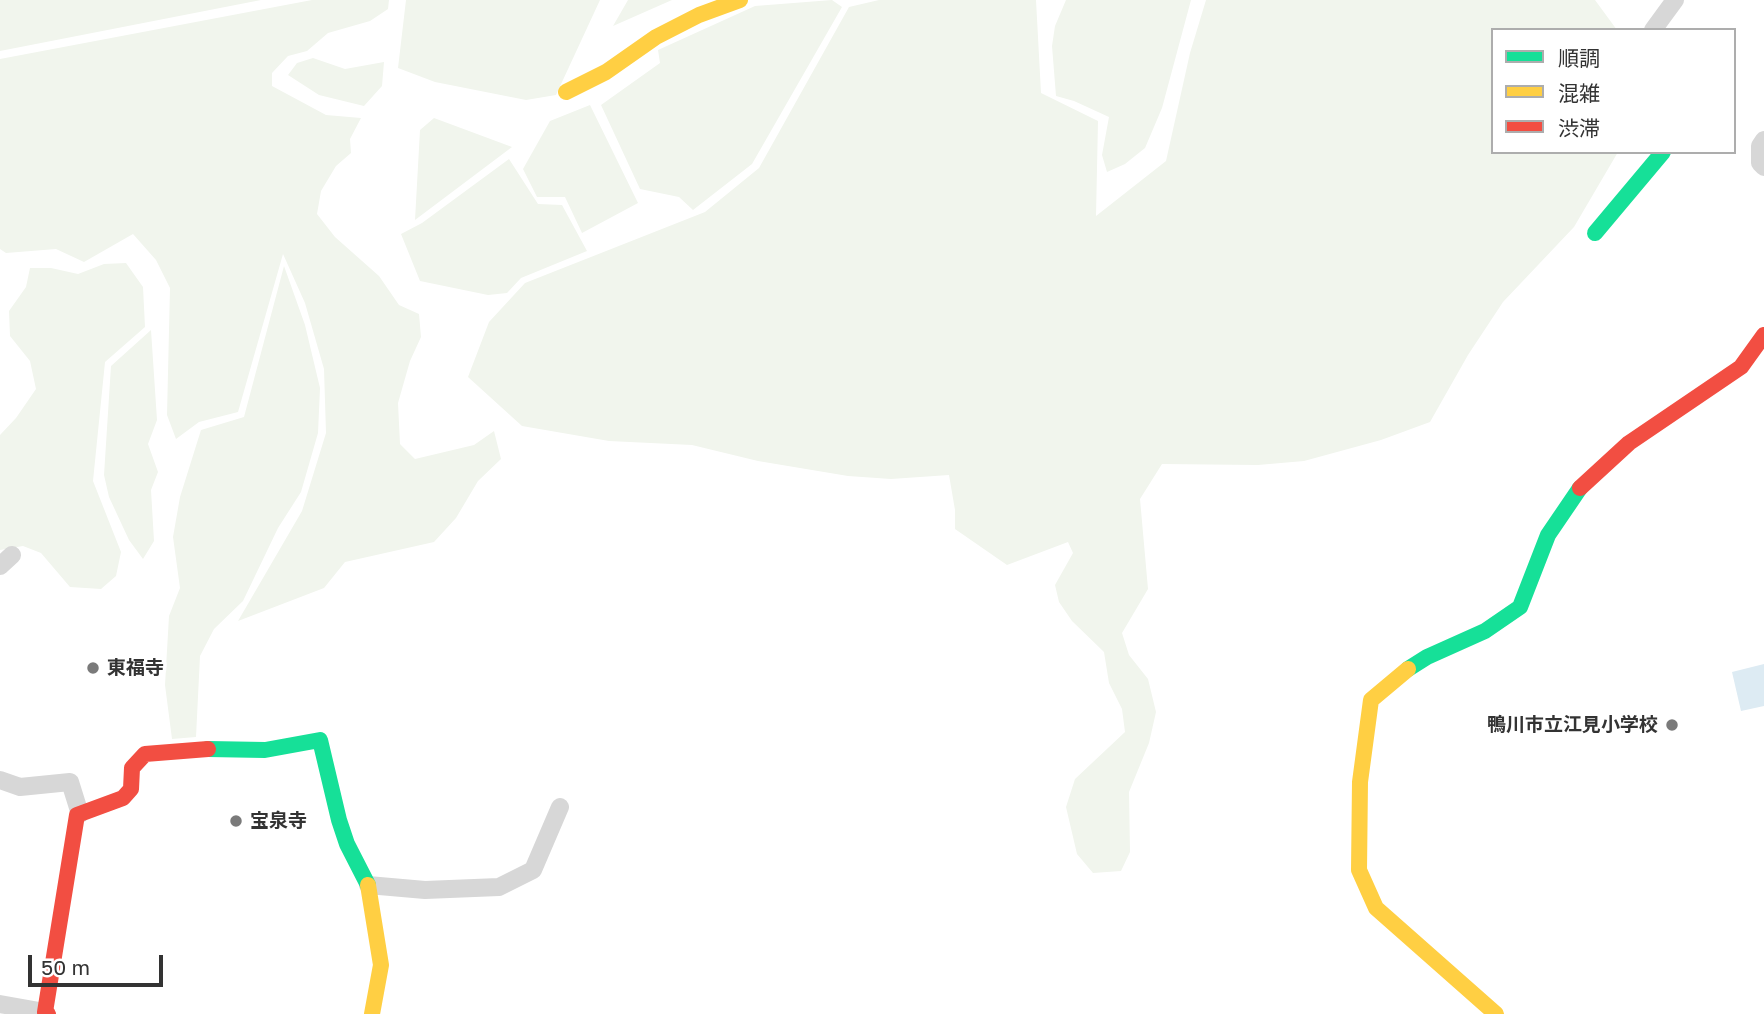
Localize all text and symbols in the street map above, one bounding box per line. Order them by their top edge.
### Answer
legend [1491,28,1736,154]
text: 順調 [1558,45,1600,71]
text: 混雑 [1558,80,1600,106]
text: 渋滞 [1558,115,1600,141]
place label: 東福寺 [107,657,164,679]
marker: 東福寺 [85,660,101,676]
place label: 鴨川市立江見小学校 [1487,714,1658,736]
marker: 鴨川市立江見小学校 [1664,717,1680,733]
place label: 宝泉寺 [250,810,307,832]
marker: 宝泉寺 [228,813,244,829]
scale bar [32,940,166,984]
text: 50 m [41,954,90,980]

